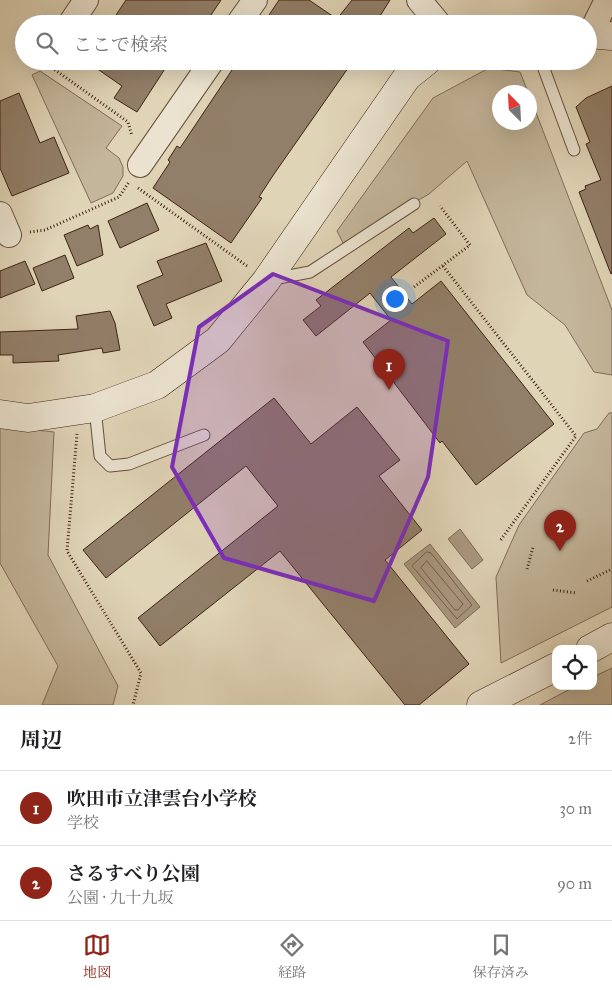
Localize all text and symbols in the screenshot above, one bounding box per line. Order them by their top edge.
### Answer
search box [15,15,597,70]
icon: search [33,29,61,57]
text: ここで検索 [73,33,168,56]
north arrow [492,85,537,130]
your location [382,286,408,312]
pin: 1 [373,349,405,390]
pin: 2 [544,510,576,551]
map controls [552,645,597,690]
button: locate [552,645,597,690]
text: 周辺 [20,727,62,753]
text: 2件 [568,729,592,748]
text: 吹田市立津雲台小学校 [67,787,257,810]
text: 1 [33,799,39,818]
text: 30 m [559,799,592,818]
text: 学校 [67,813,99,832]
text: さるすべり公園 [67,862,200,885]
text: 2 [32,874,40,893]
text: 90 m [557,874,592,893]
text: 公園 · 九十九坂 [67,888,173,907]
tab: 地図 [83,931,111,981]
tab: 経路 [278,931,306,981]
tab: 保存済み [473,931,529,981]

